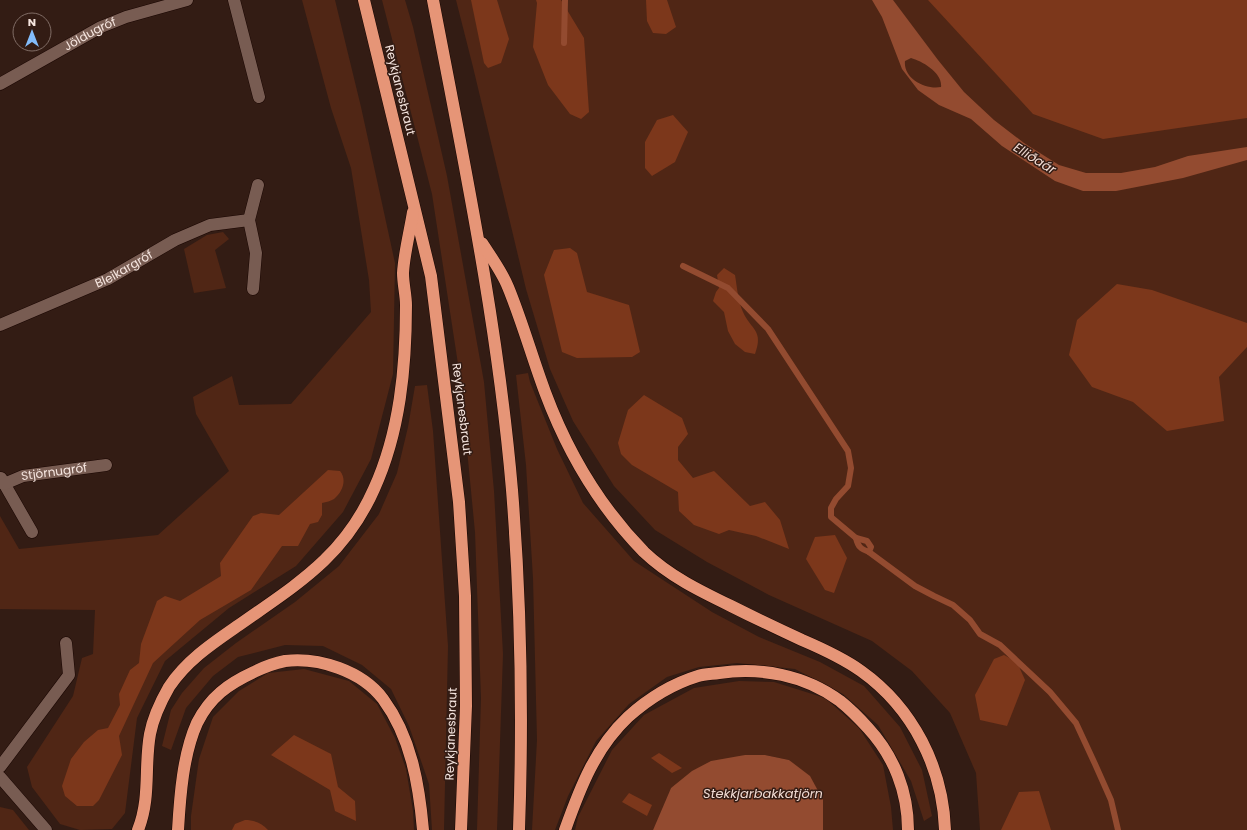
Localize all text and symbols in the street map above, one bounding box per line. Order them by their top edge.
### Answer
north arrow [12,12,52,52]
street label: Jöldugróf [60,13,118,54]
text: N [28,14,36,30]
street label: Reykjanesbraut [381,43,420,137]
water label: Elliðaár [1010,138,1061,180]
street label: Bleikargróf [92,246,156,292]
street label: Reykjanesbraut [448,362,477,456]
street label: Stjörnugróf [20,459,88,484]
street label: Reykjanesbraut [440,687,461,781]
water label: Stekkjarbakkatjörn [703,784,823,803]

